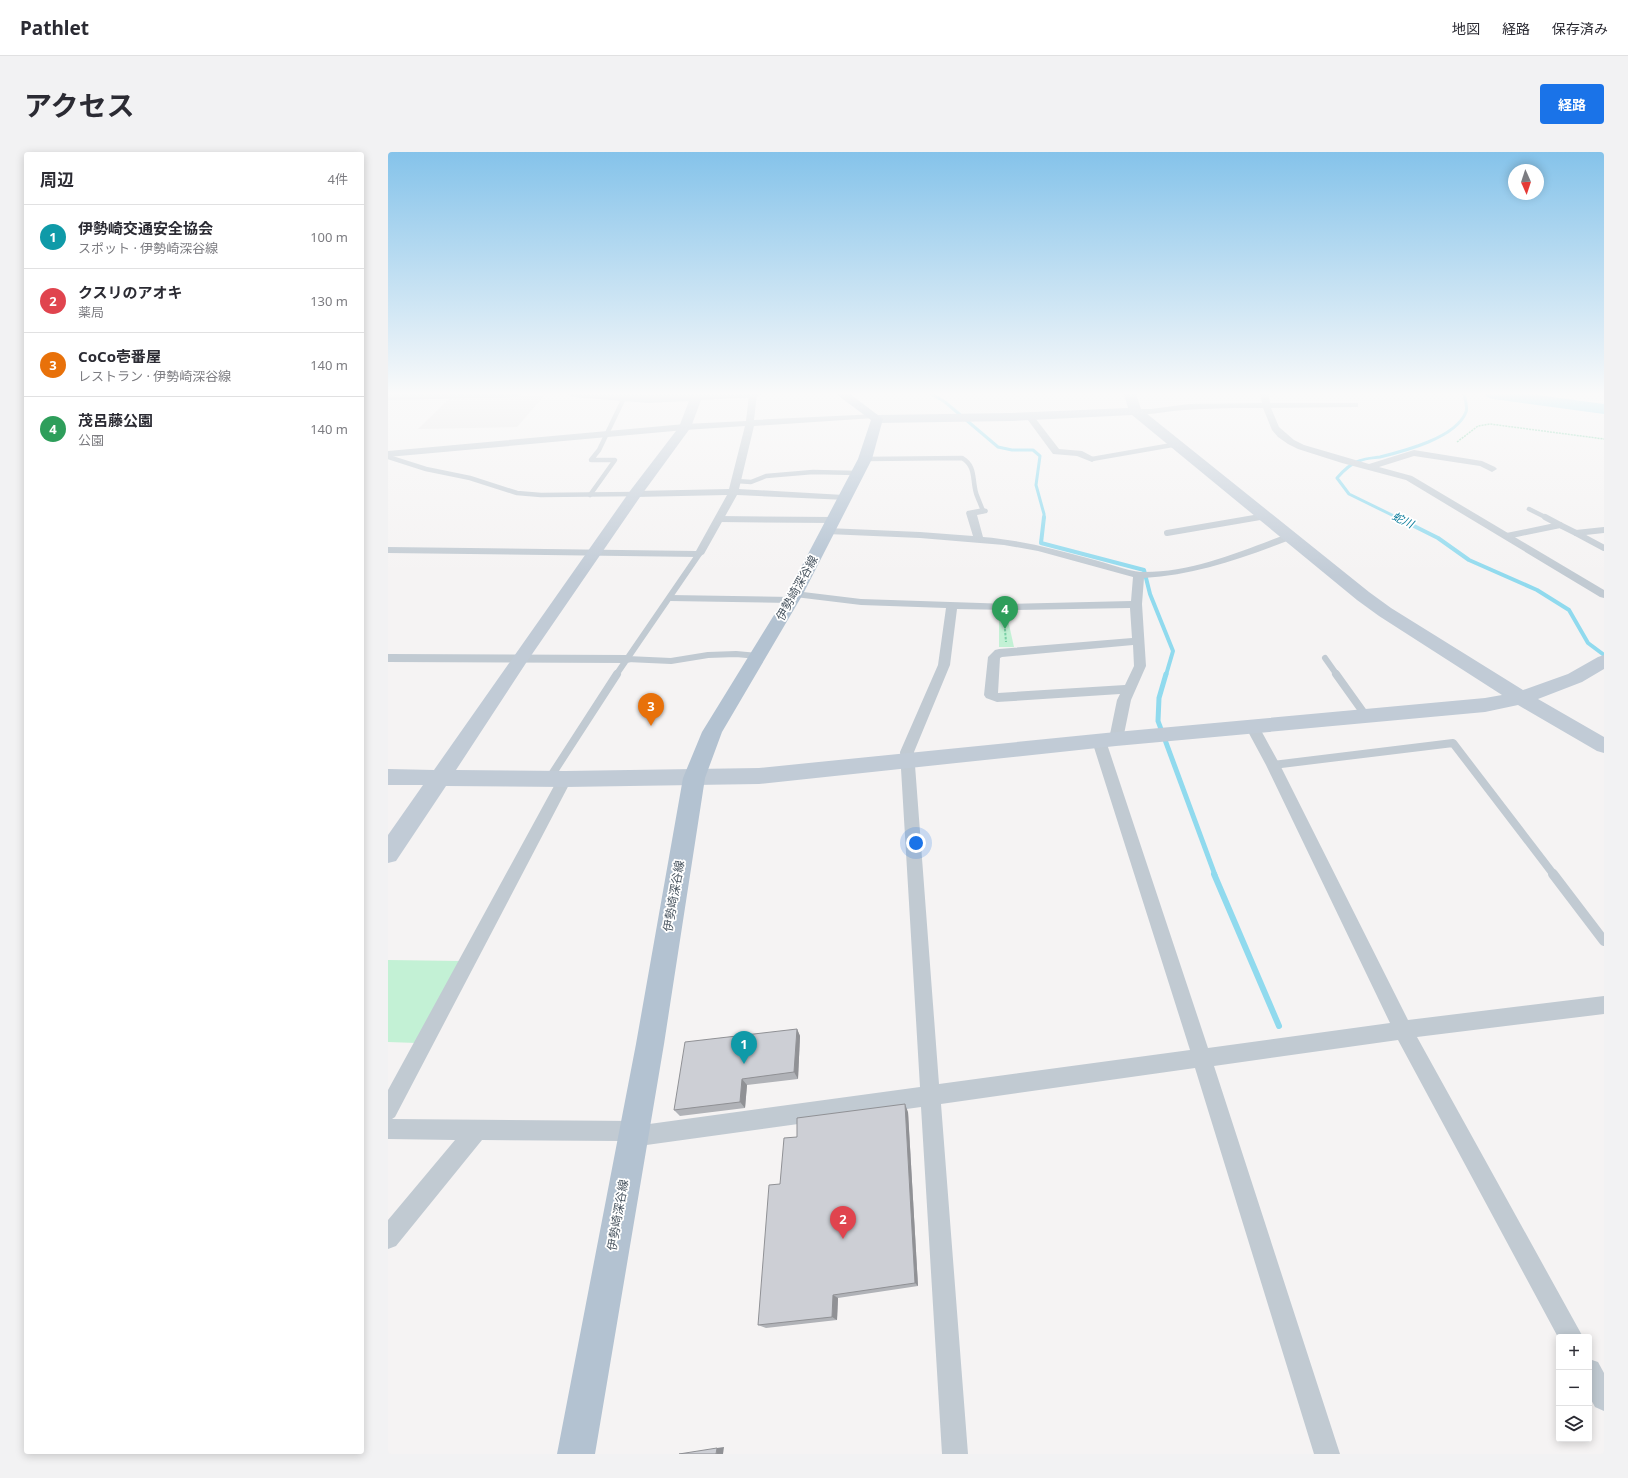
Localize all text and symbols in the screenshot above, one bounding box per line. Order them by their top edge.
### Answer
text: Pathlet [20,15,89,41]
text: 地図 [1452,19,1480,38]
text: 経路 [1502,19,1530,38]
text: 保存済み [1552,19,1608,38]
button: 経路 [1540,84,1604,124]
text: アクセス [24,86,135,124]
north arrow [1508,164,1544,200]
text: 周辺 [40,168,74,191]
text: 4件 [328,170,348,188]
text: 伊勢崎交通安全協会 [78,218,213,238]
text: 1 [49,228,57,246]
text: 100 m [310,228,348,246]
text: スポット · 伊勢崎深谷線 [78,239,218,257]
text: クスリのアオキ [78,282,183,302]
text: 2 [49,292,57,310]
text: 130 m [310,292,348,310]
text: 薬局 [78,303,104,321]
text: CoCo壱番屋 [78,346,161,366]
text: 3 [49,356,57,374]
text: 140 m [310,356,348,374]
text: レストラン · 伊勢崎深谷線 [78,367,231,385]
text: 茂呂藤公園 [78,410,153,430]
text: 4 [49,420,57,438]
text: 140 m [310,420,348,438]
text: 公園 [78,431,104,449]
water label: 蛇川 [1390,508,1417,532]
street label: 伊勢崎深谷線 [772,552,821,623]
pin: 4 [992,596,1018,629]
pin: 3 [638,693,664,726]
your location [906,833,926,853]
street label: 伊勢崎深谷線 [659,859,688,933]
pin: 1 [731,1031,757,1064]
street label: 伊勢崎深谷線 [603,1178,632,1252]
pin: 2 [830,1206,856,1239]
map controls [1556,1334,1592,1442]
button: + [1556,1334,1592,1370]
button: − [1556,1370,1592,1406]
button: layers [1556,1406,1592,1442]

